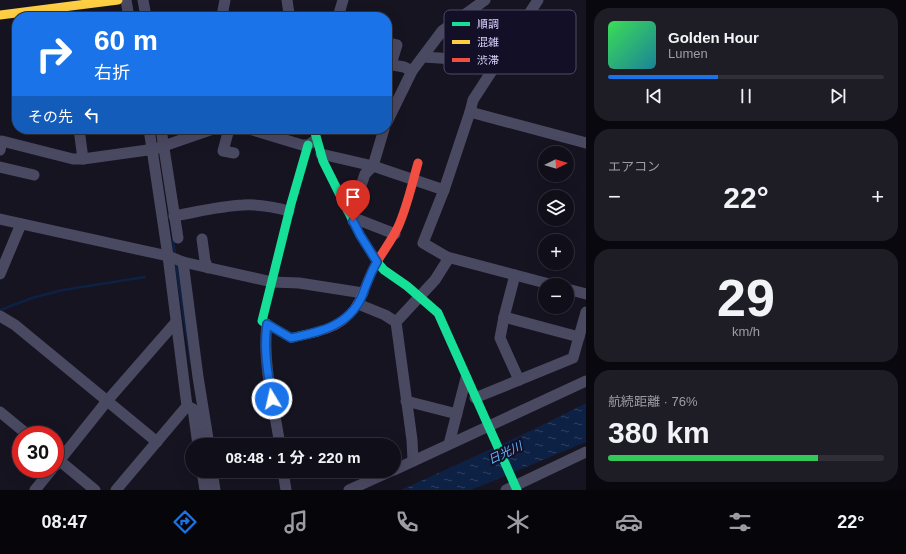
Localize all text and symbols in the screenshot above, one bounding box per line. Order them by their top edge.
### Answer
legend [444,10,576,74]
text: 順調 [477,18,499,30]
text: 60 m [94,25,158,56]
icon: right [28,28,80,80]
text: Golden Hour [668,29,759,46]
text: 混雑 [477,36,499,48]
text: Lumen [668,46,708,61]
text: 渋滞 [477,54,499,66]
text: 右折 [94,63,130,83]
icon: previous [643,85,665,107]
icon: pause [735,85,757,107]
icon: next [827,85,849,107]
icon: left [81,104,103,126]
text: その先 [28,108,73,125]
north arrow [538,146,574,182]
map controls [538,146,574,314]
text: エアコン [608,159,660,174]
pin [336,180,370,221]
text: 22° [723,181,769,214]
text: − [608,184,621,209]
text: + [871,184,884,209]
icon: arrive [342,186,364,208]
button: layers [538,190,574,226]
button: + [538,234,574,270]
text: 29 [717,269,775,327]
button: − [538,278,574,314]
text: km/h [732,324,760,339]
position arrow [251,378,293,420]
text: 航続距離 · 76% [608,394,698,409]
text: 380 km [608,416,710,449]
speed limit sign: 30 [12,426,64,478]
water label: 日光川 [486,438,526,467]
text: 08:48 · 1 分 · 220 m [225,449,361,466]
icon: directions [171,508,199,536]
icon: music [282,508,310,536]
icon: phone [393,508,421,536]
icon: climate [504,508,532,536]
icon: car [615,508,643,536]
icon: filters [726,508,754,536]
text: 08:47 [42,512,88,532]
text: 22° [837,512,864,532]

